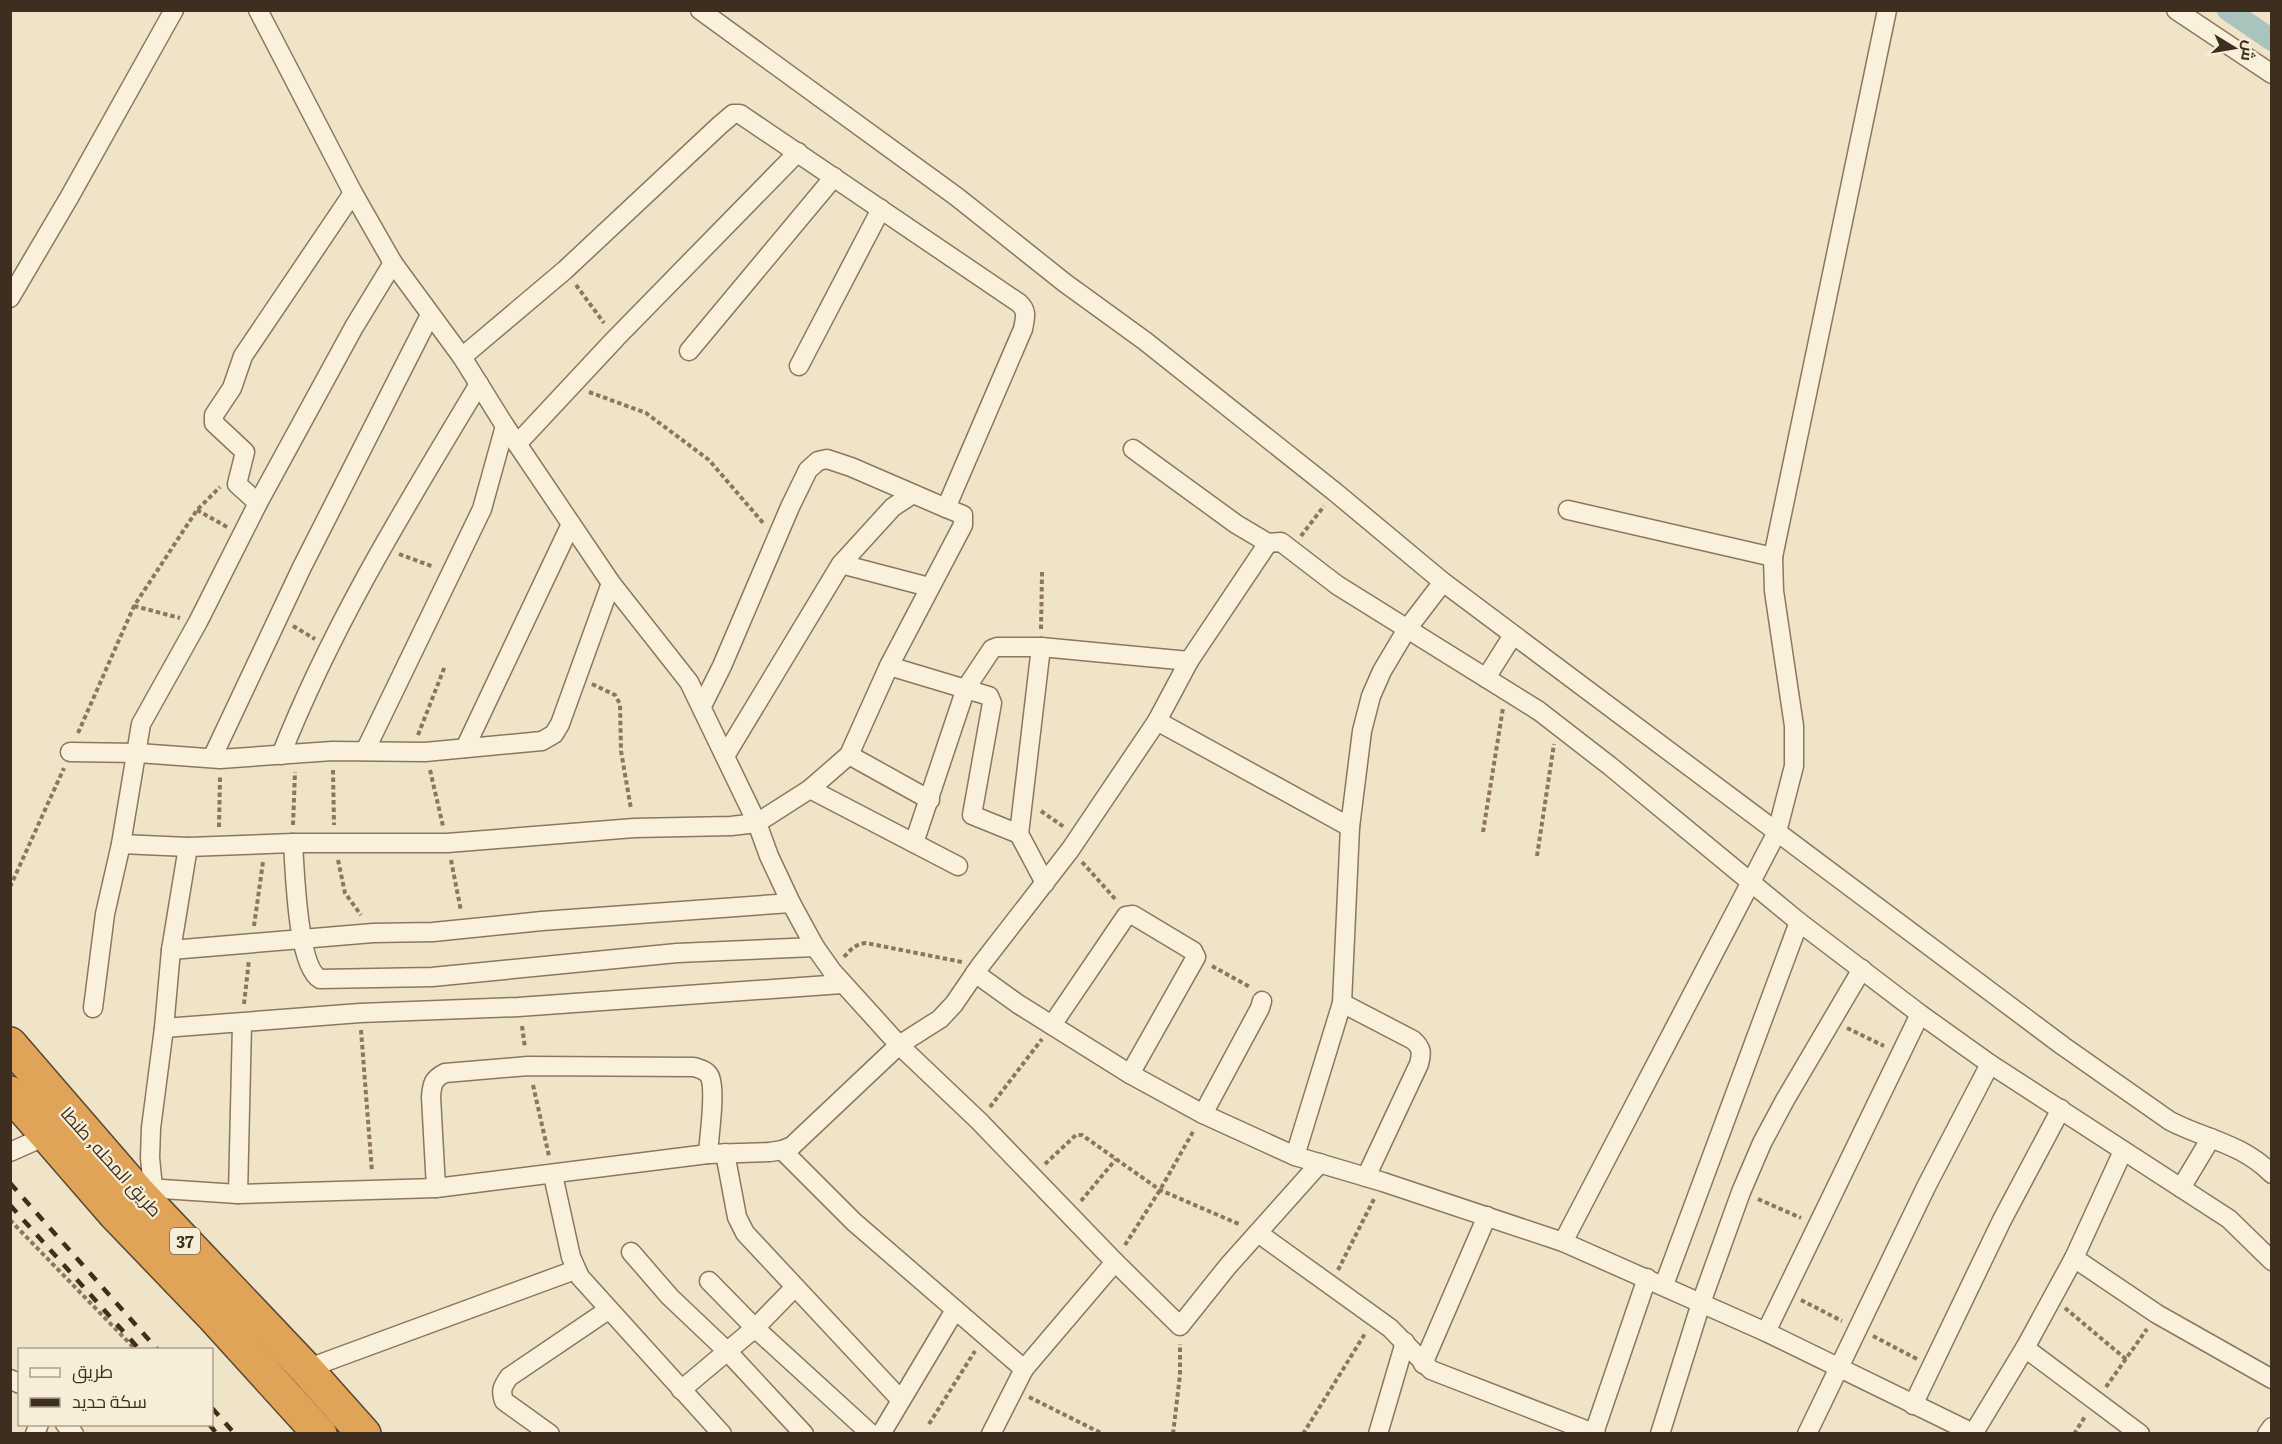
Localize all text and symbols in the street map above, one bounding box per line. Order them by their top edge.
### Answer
north arrow [2204,18,2264,78]
text: ش [2236,39,2263,63]
street label: طريق المحله, طنطا [55,1100,169,1222]
road number: 37 [170,1228,200,1254]
legend [18,1348,213,1426]
text: طريق [72,1357,113,1384]
text: سكة حديد [72,1387,147,1414]

